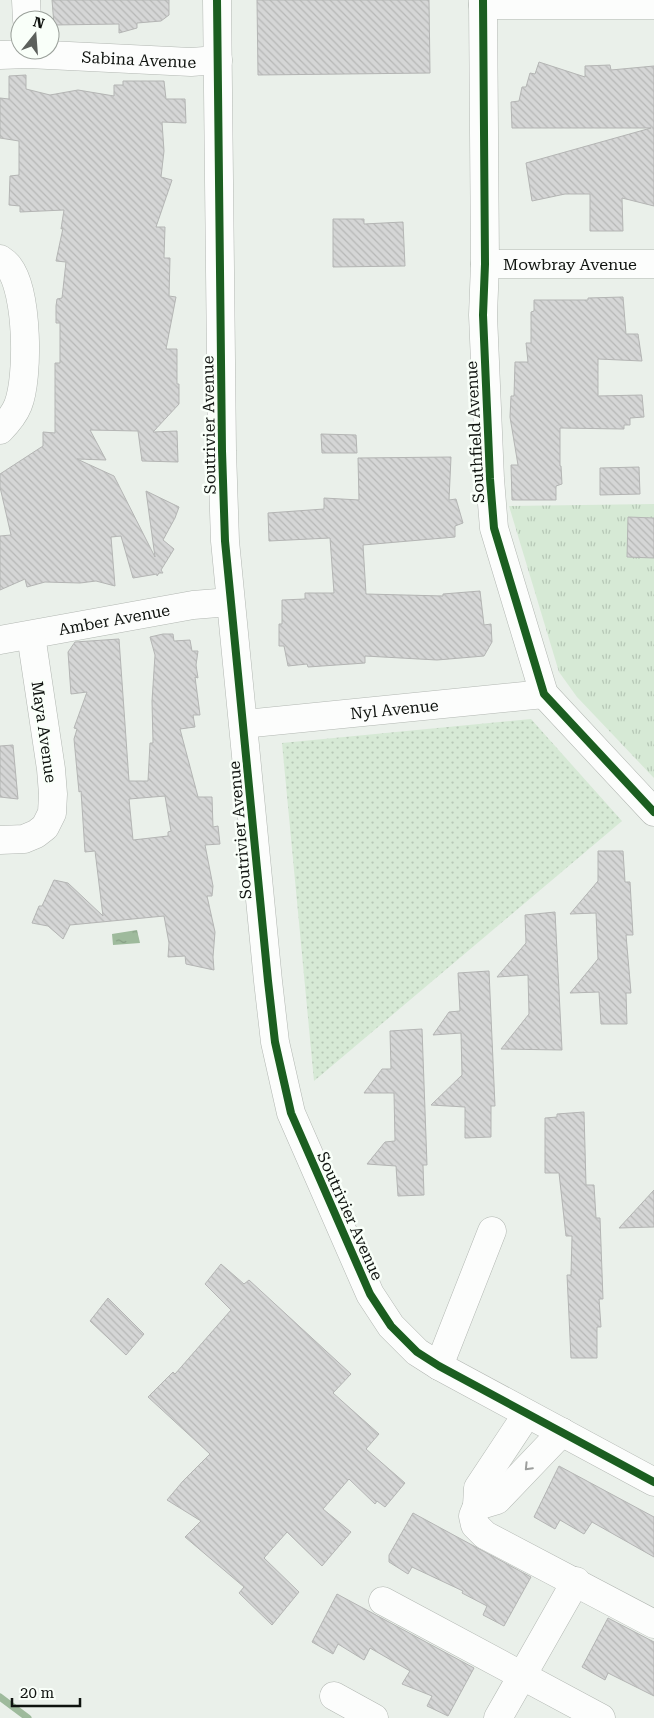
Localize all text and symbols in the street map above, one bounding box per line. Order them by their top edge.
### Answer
north arrow [10,10,60,60]
text: N [31,13,47,32]
street label: Sabina Avenue [81,47,197,72]
street label: Mowbray Avenue [503,255,637,274]
street label: Soutrivier Avenue [198,355,220,495]
street label: Southfield Avenue [462,360,488,504]
street label: Amber Avenue [57,600,171,639]
street label: Maya Avenue [27,680,61,784]
street label: Nyl Avenue [349,695,439,723]
street label: Soutrivier Avenue [224,760,256,900]
street label: Soutrivier Avenue [313,1149,387,1283]
one-way arrow [525,1462,534,1471]
scale bar [12,1676,80,1708]
text: 20 m [20,1684,55,1702]

